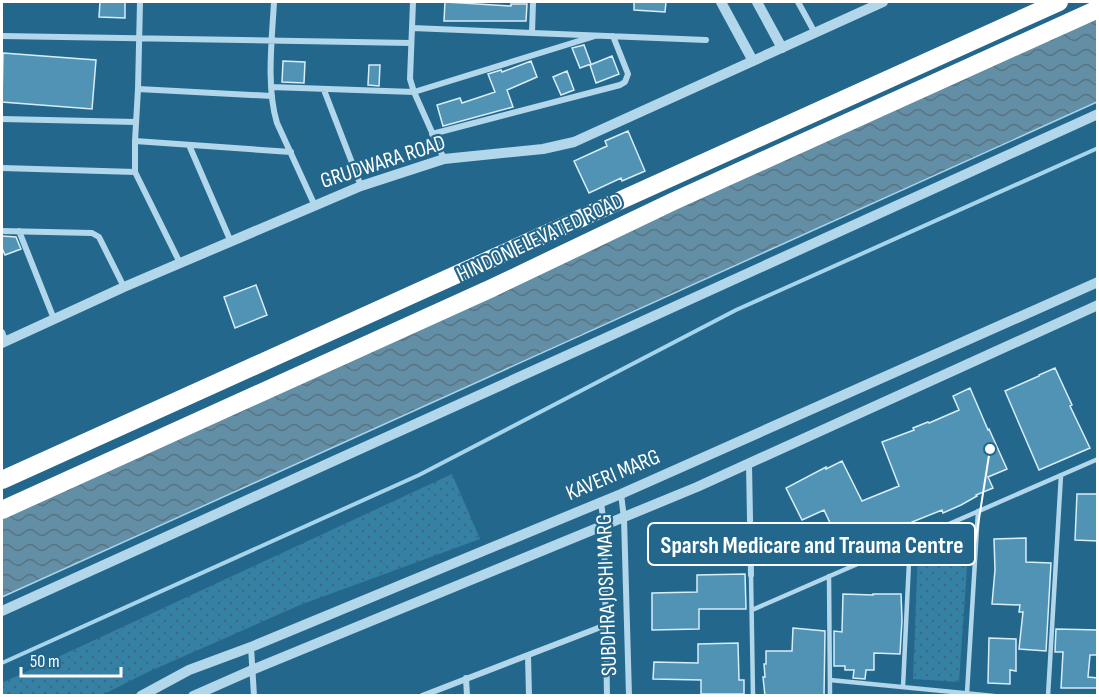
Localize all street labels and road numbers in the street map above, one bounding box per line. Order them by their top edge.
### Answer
street label: GRUDWARA ROAD [317,129,449,195]
street label: HINDON ELEVATED ROAD [452,188,628,288]
street label: KAVERI MARG [562,443,664,507]
street label: SUBDHRA JOSHI MARG [591,513,623,677]

